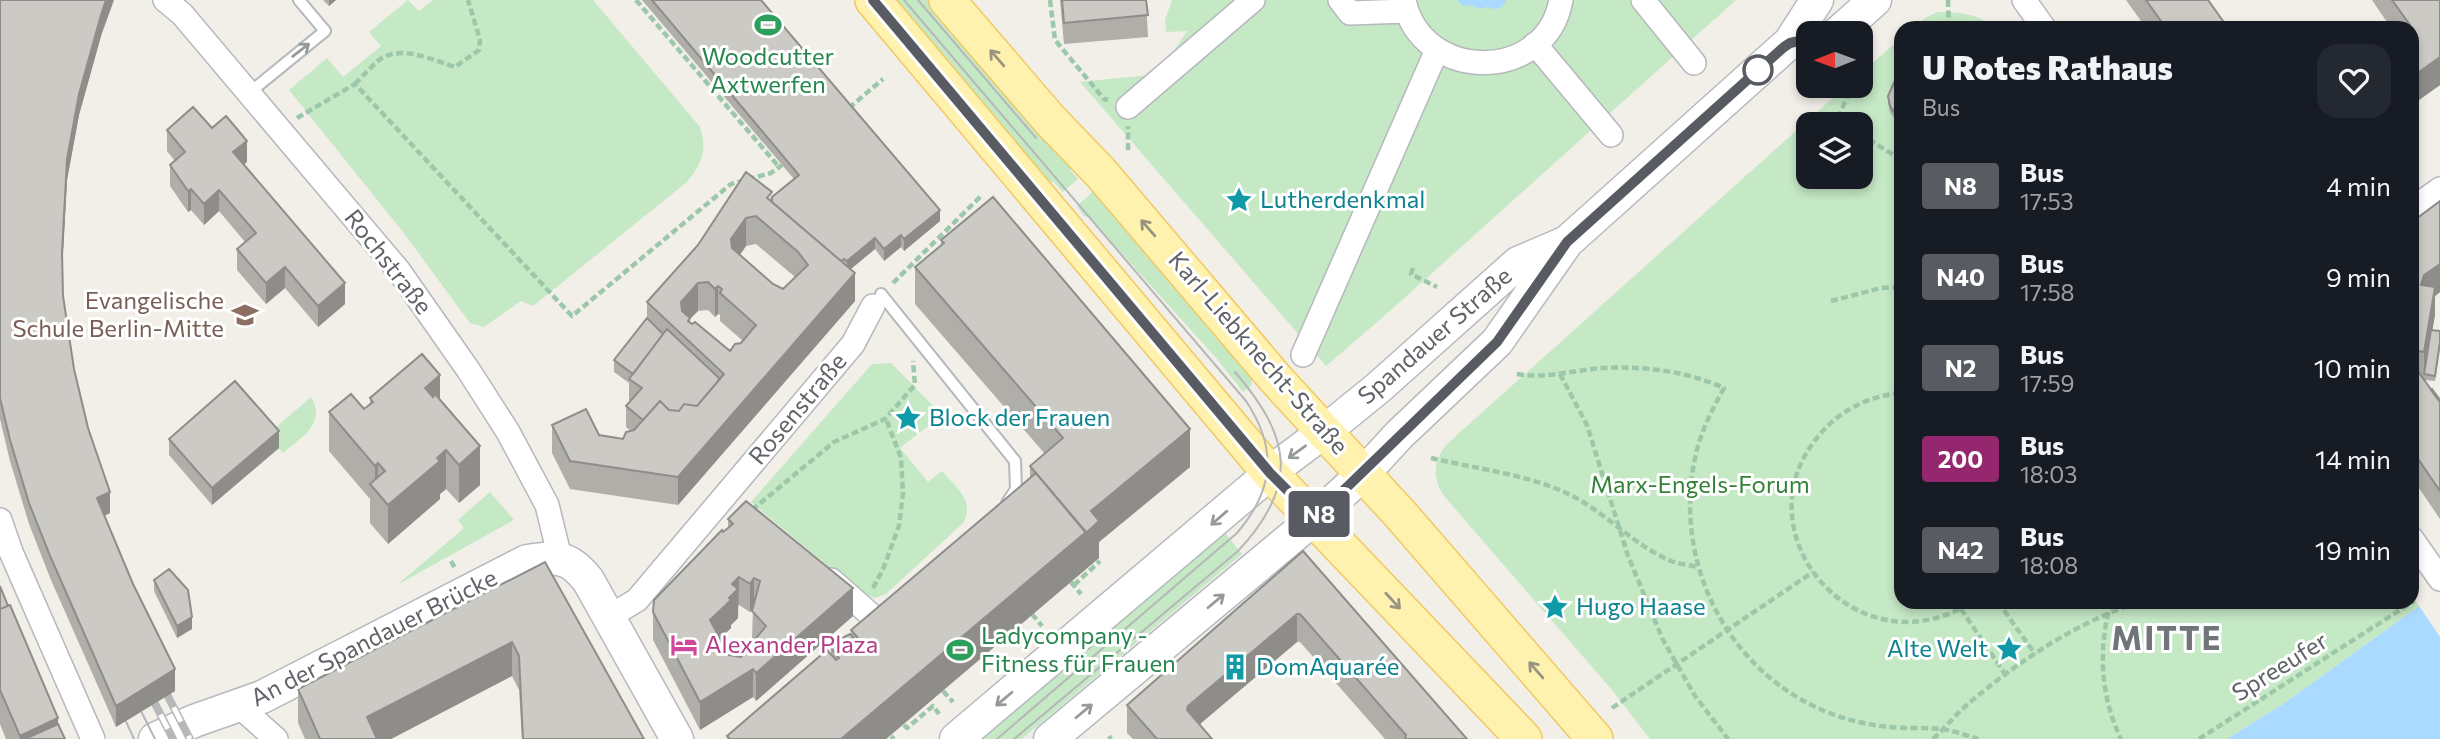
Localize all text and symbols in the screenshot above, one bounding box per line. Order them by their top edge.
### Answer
sports icon: Woodcutter Axtwerfen [753,10,783,40]
north arrow [1796,21,1872,98]
map controls [1796,21,1873,189]
place label: Woodcutter Axtwerfen [702,41,835,98]
one-way arrow [292,42,310,57]
button: heart [2317,44,2391,118]
text: U Rotes Rathaus [1922,46,2173,87]
one-way arrow [989,49,1005,67]
unlabelled marker [1743,55,1773,85]
text: Bus [1922,93,1960,121]
button: layers [1796,112,1873,189]
text: Bus [2020,156,2064,187]
text: 4 min [2326,170,2391,201]
text: N8 [1944,171,1977,200]
place label: Lutherdenkmal [1260,184,1425,213]
place icon: Lutherdenkmal [1224,185,1254,215]
text: 17:53 [2020,187,2074,215]
street label: Rochstraße [339,203,439,319]
one-way arrow [1140,219,1156,237]
street label: Karl-Liebknecht-Straße [1163,245,1355,459]
text: Bus [2020,247,2064,278]
street label: Spandauer Straße [1351,260,1517,409]
text: 9 min [2326,261,2391,292]
text: N40 [1936,262,1985,291]
text: 17:58 [2020,278,2075,306]
place label: Evangelische Schule Berlin-Mitte [12,285,224,342]
school or university icon: Evangelische Schule Berlin-Mitte [230,300,260,330]
text: Bus [2020,338,2064,369]
street label: Rosenstraße [742,346,852,470]
text: 10 min [2314,352,2391,383]
text: N2 [1945,353,1976,382]
text: 17:59 [2020,369,2075,397]
place label: Block der Frauen [929,402,1110,431]
place icon: Block der Frauen [893,403,923,433]
text: Bus [2020,429,2064,460]
text: 14 min [2315,443,2391,474]
one-way arrow [1288,444,1307,459]
text: 200 [1938,444,1983,473]
text: 18:03 [2020,460,2077,488]
park label: Marx-Engels-Forum [1590,469,1810,498]
line badge: N8 [1288,491,1350,537]
text: N8 [1303,499,1335,528]
one-way arrow [1210,510,1228,526]
text: Bus [2020,520,2064,551]
text: 19 min [2315,534,2391,565]
text: N42 [1937,535,1984,564]
text: 18:08 [2020,551,2078,579]
street label: An der Spandauer Brücke [245,562,501,711]
place label: Hugo Haase [1576,591,1706,620]
one-way arrow [1385,592,1401,610]
place icon: Hugo Haase [1540,592,1570,622]
one-way arrow [1206,593,1224,609]
district label: MITTE [2111,617,2223,657]
place label: Ladycompany - Fitness für Frauen [981,620,1176,677]
street label: Spreeufer [2226,625,2333,706]
place label: Alexander Plaza [705,629,878,658]
hotel icon: Alexander Plaza [669,630,699,660]
place label: Alte Welt [1887,633,1988,662]
place icon: Alte Welt [1994,634,2024,664]
sports icon: Ladycompany - Fitness für Frauen [945,635,975,665]
place label: DomAquarée [1256,651,1399,680]
building icon: DomAquarée [1220,652,1250,682]
one-way arrow [1528,662,1544,680]
one-way arrow [996,691,1014,706]
one-way arrow [1075,703,1093,718]

